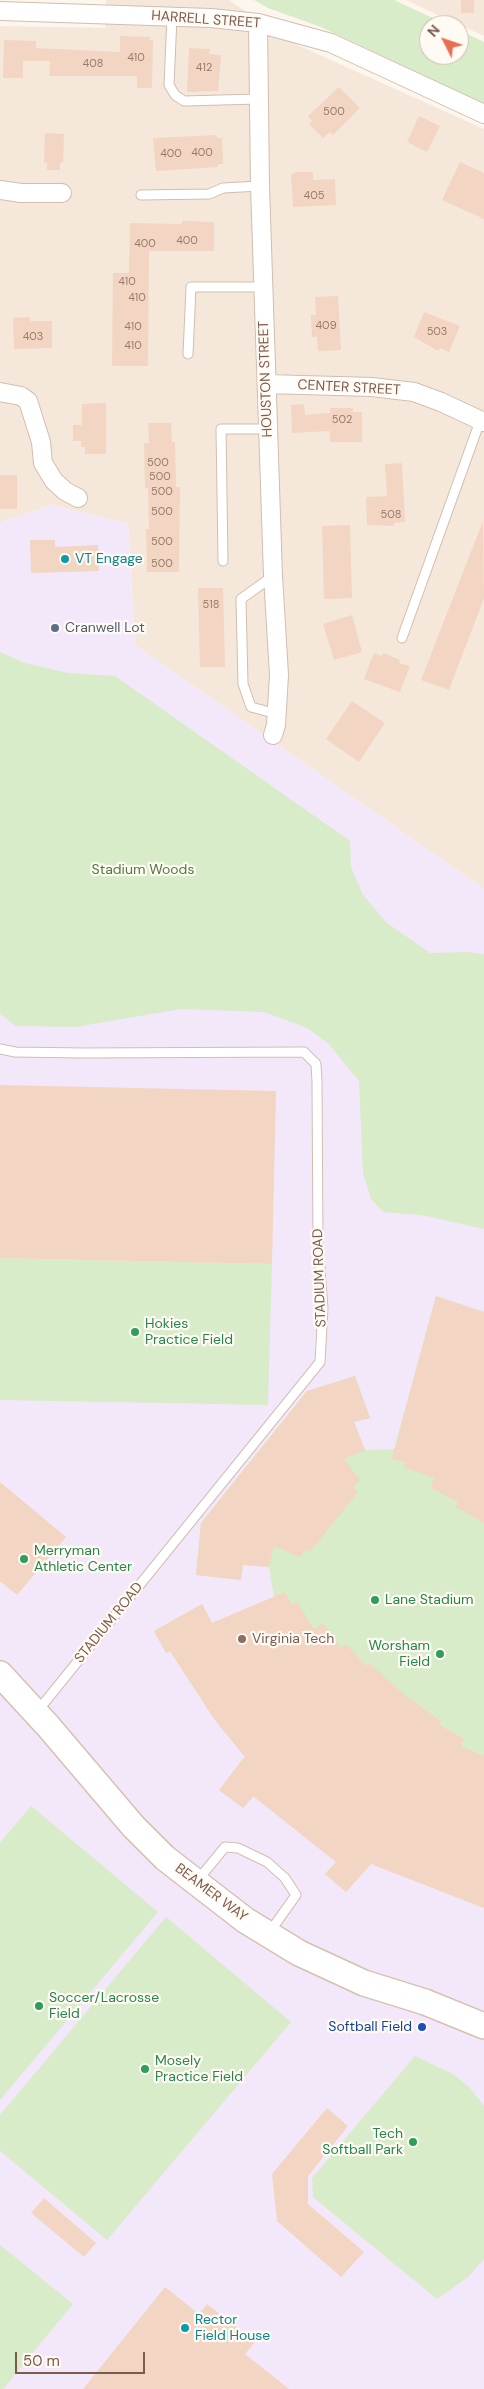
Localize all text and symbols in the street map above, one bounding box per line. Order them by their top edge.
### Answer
street label: HARRELL STREET [151,8,261,32]
north arrow [419,15,469,65]
text: N [423,21,444,41]
house number: 410 [127,51,145,65]
house number: 408 [83,57,103,71]
house number: 412 [196,61,212,75]
house number: 500 [323,105,345,119]
house number: 400 [191,146,213,160]
house number: 400 [160,147,182,161]
house number: 405 [304,189,324,203]
house number: 400 [176,234,198,248]
house number: 400 [134,237,156,251]
house number: 410 [118,275,136,289]
house number: 410 [128,291,146,305]
house number: 409 [315,319,337,333]
house number: 410 [124,320,142,334]
street label: HOUSTON STREET [256,320,276,438]
house number: 503 [427,325,447,339]
house number: 403 [23,330,43,344]
house number: 410 [124,339,142,353]
street label: CENTER STREET [297,377,401,399]
house number: 502 [332,413,352,427]
house number: 500 [147,456,169,470]
house number: 500 [149,470,171,484]
house number: 500 [151,485,173,499]
house number: 500 [151,505,173,519]
house number: 508 [381,508,401,522]
house number: 500 [151,535,173,549]
place label: VT Engage [75,551,143,567]
marker: VT Engage [59,553,71,565]
house number: 500 [151,557,173,571]
house number: 518 [203,598,219,612]
place label: Cranwell Lot [65,620,145,636]
marker: Cranwell Lot [49,622,61,634]
park label: Stadium Woods [92,862,194,878]
street label: STADIUM ROAD [310,1228,330,1328]
place label: Hokies Practice Field [145,1316,233,1348]
marker: Hokies Practice Field [129,1326,141,1338]
place label: Merryman Athletic Center [34,1543,132,1575]
marker: Merryman Athletic Center [18,1553,30,1565]
street label: STADIUM ROAD [71,1579,147,1667]
place label: Lane Stadium [385,1592,474,1608]
marker: Lane Stadium [369,1594,381,1606]
place label: Virginia Tech [252,1631,334,1647]
marker: Virginia Tech [236,1633,248,1645]
place label: Worsham Field [369,1638,430,1670]
marker: Worsham Field [434,1648,446,1660]
street label: BEAMER WAY [171,1860,251,1926]
place label: Soccer/Lacrosse Field [49,1990,159,2022]
marker: Soccer/Lacrosse Field [33,2000,45,2012]
place label: Softball Field [328,2019,412,2035]
marker: Softball Field [416,2021,428,2033]
place label: Mosely Practice Field [155,2053,243,2086]
marker: Mosely Practice Field [139,2063,151,2075]
place label: Tech Softball Park [322,2126,403,2158]
marker: Tech Softball Park [407,2136,419,2148]
place label: Rector Field House [195,2312,270,2344]
marker: Rector Field House [179,2322,191,2334]
scale bar [18,2342,148,2374]
text: 50 m [23,2351,60,2371]

